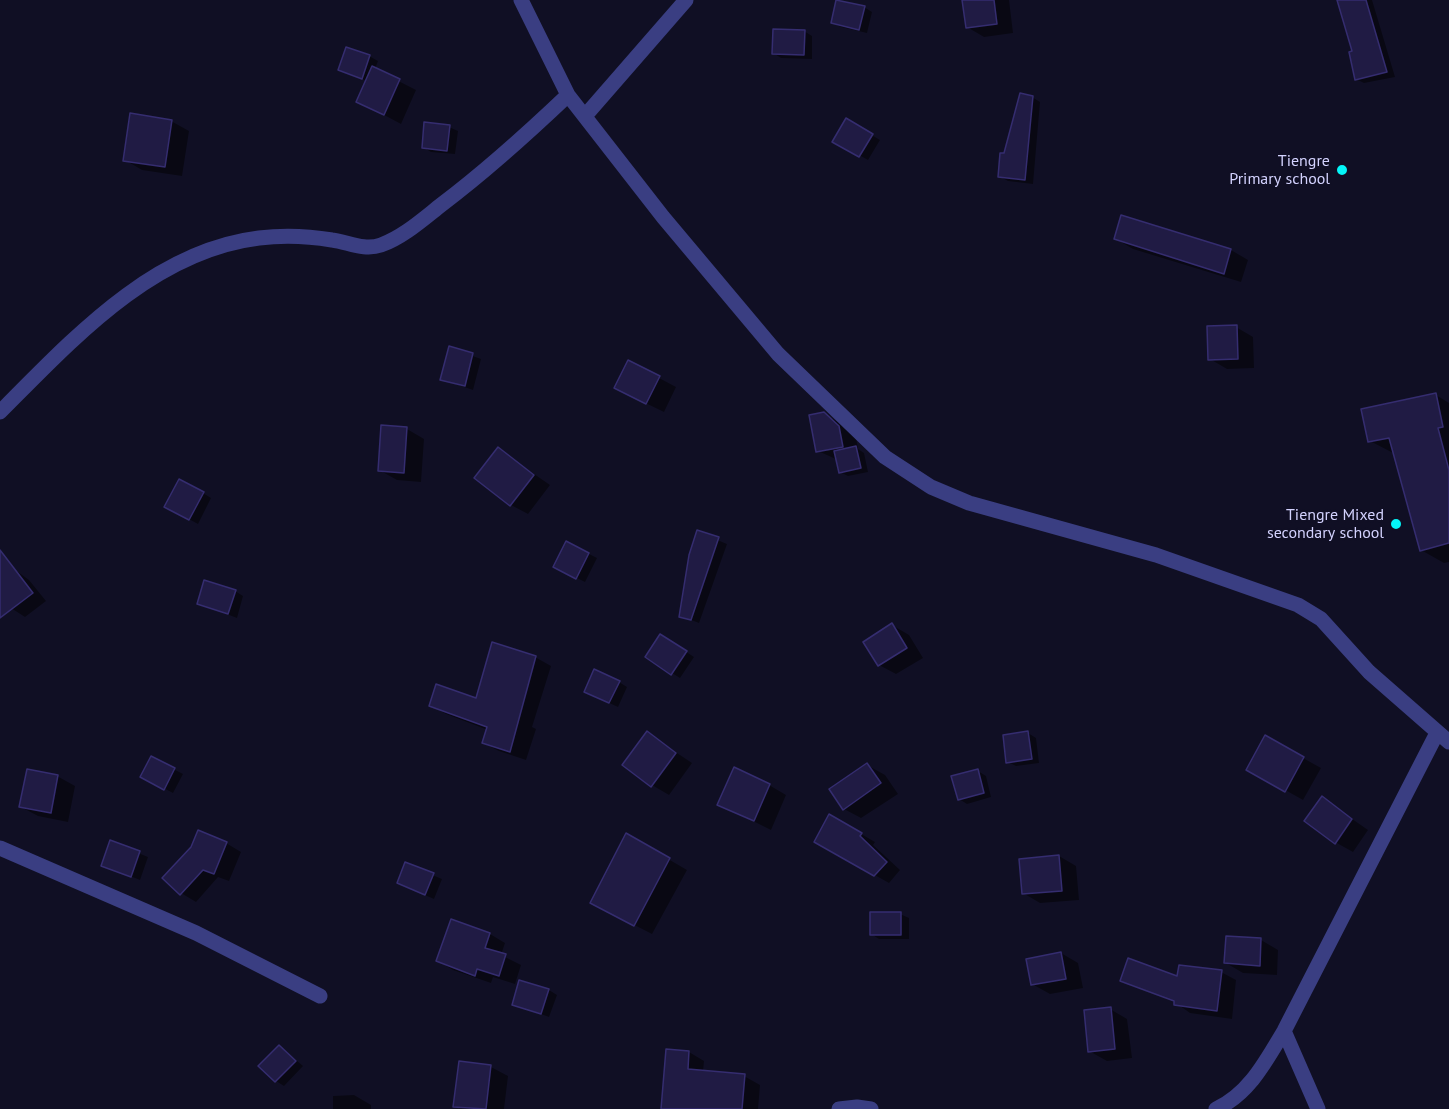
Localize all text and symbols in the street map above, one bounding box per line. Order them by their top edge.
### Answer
place label: Tiengre Primary school [1229,151,1330,189]
marker: Tiengre Primary school [1335,163,1349,177]
place label: Tiengre Mixed secondary school [1267,505,1384,543]
marker: Tiengre Mixed secondary school [1389,517,1403,531]

